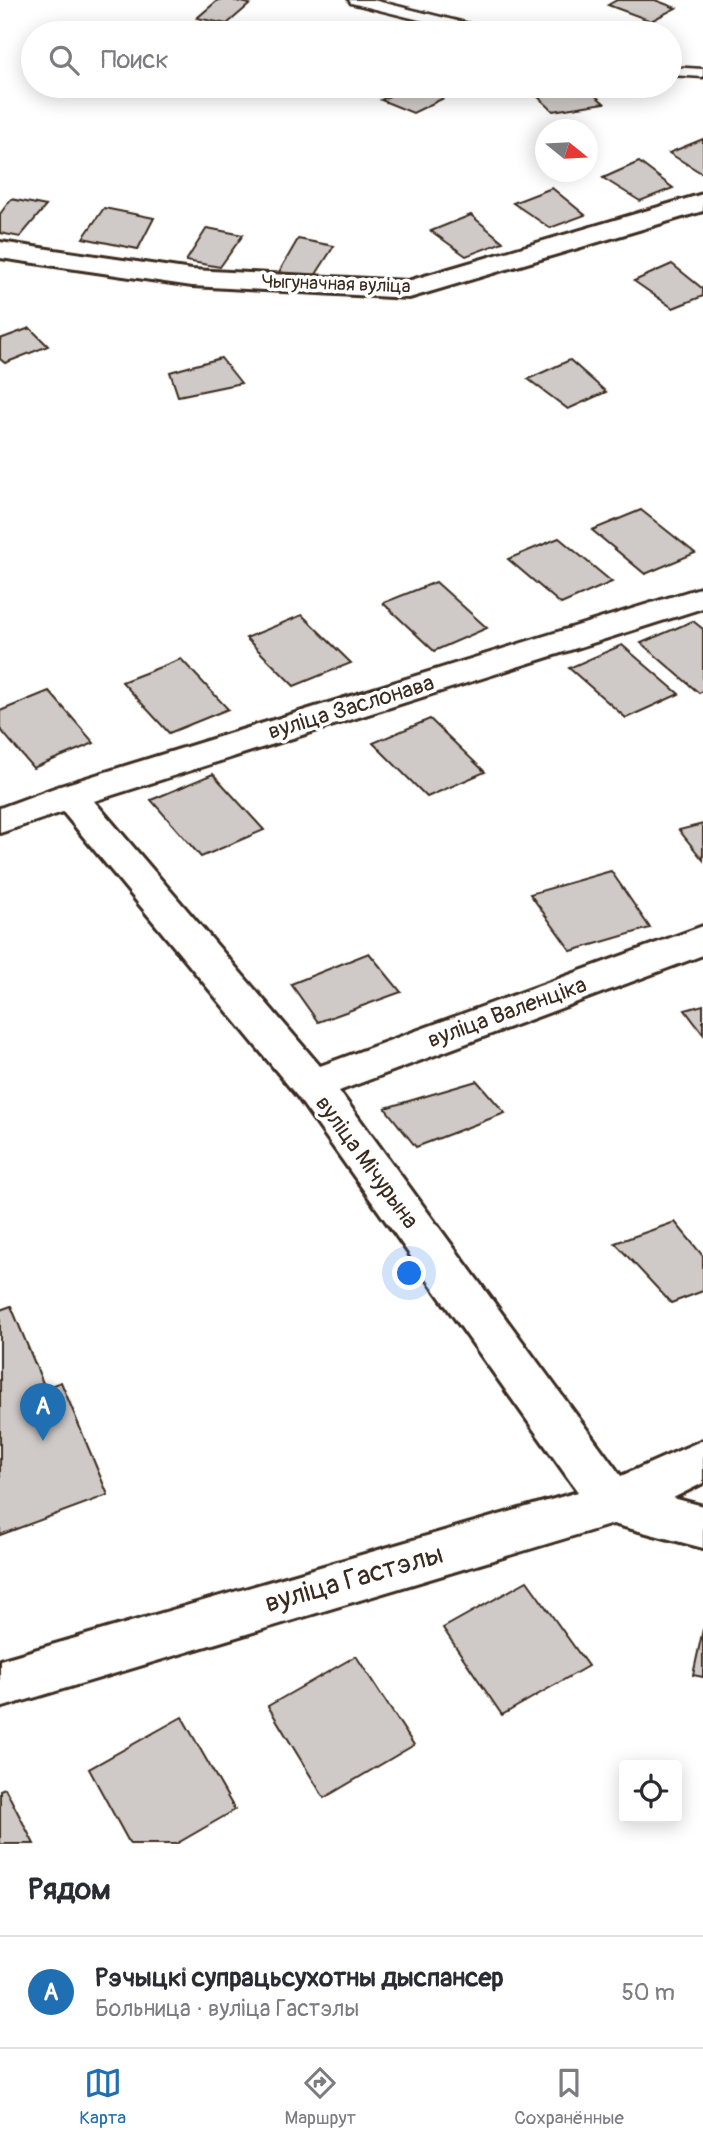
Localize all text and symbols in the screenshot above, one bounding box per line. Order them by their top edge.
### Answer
search box [21,21,682,98]
icon: search [45,41,83,79]
text: Поиск [101,44,169,76]
north arrow [535,119,598,182]
street label: Чыгуначная вуліца [261,269,411,299]
street label: вуліца Заслонава [264,668,438,746]
street label: вуліца Валенціка [424,970,590,1054]
street label: вуліца Мічурына [309,1090,425,1234]
your location [392,1256,426,1290]
pin: A [20,1383,66,1441]
street label: вуліца Гастэлы [261,1537,447,1621]
map controls [619,1760,682,1823]
button: locate [619,1760,682,1823]
text: Рядом [28,1871,111,1908]
text: Рэчыцкі супрацьсухотны дыспансер [95,1962,504,1994]
text: A [44,1978,58,2007]
text: 50 m [621,1978,675,2007]
text: Больница · вуліца Гастэлы [95,1994,359,2023]
tab: Карта [79,2064,126,2130]
tab: Маршрут [284,2064,356,2130]
tab: Сохранённые [514,2064,624,2130]

